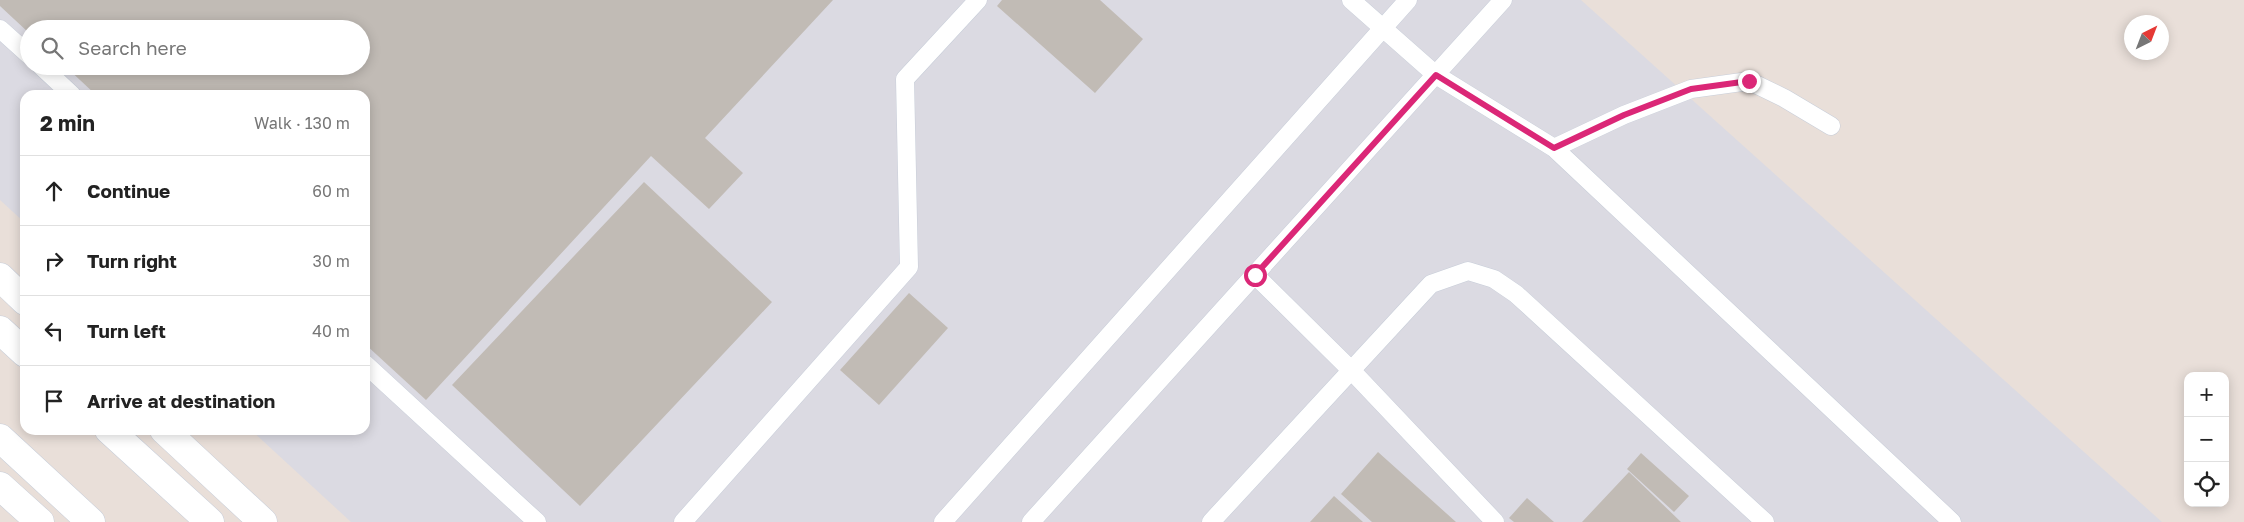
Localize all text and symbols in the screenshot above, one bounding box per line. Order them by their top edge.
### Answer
north arrow [2124,15,2169,60]
search box [20,20,370,75]
icon: search [38,34,66,62]
text: Search here [78,36,187,59]
route end [1738,70,1761,93]
text: 2 min [40,110,95,136]
text: Walk · 130 m [254,113,350,133]
icon: ahead [40,177,68,205]
text: Continue [87,179,170,202]
text: 60 m [312,181,350,201]
icon: right [40,247,68,275]
text: Turn right [87,249,177,272]
text: 30 m [313,251,350,271]
route start [1244,264,1267,287]
icon: left [40,317,68,345]
text: Turn left [87,319,166,342]
text: 40 m [312,321,350,341]
map controls [2184,372,2229,507]
button: + [2184,372,2229,417]
icon: arrive [40,387,68,415]
text: Arrive at destination [87,389,275,412]
button: − [2184,417,2229,462]
button: locate [2184,462,2229,507]

